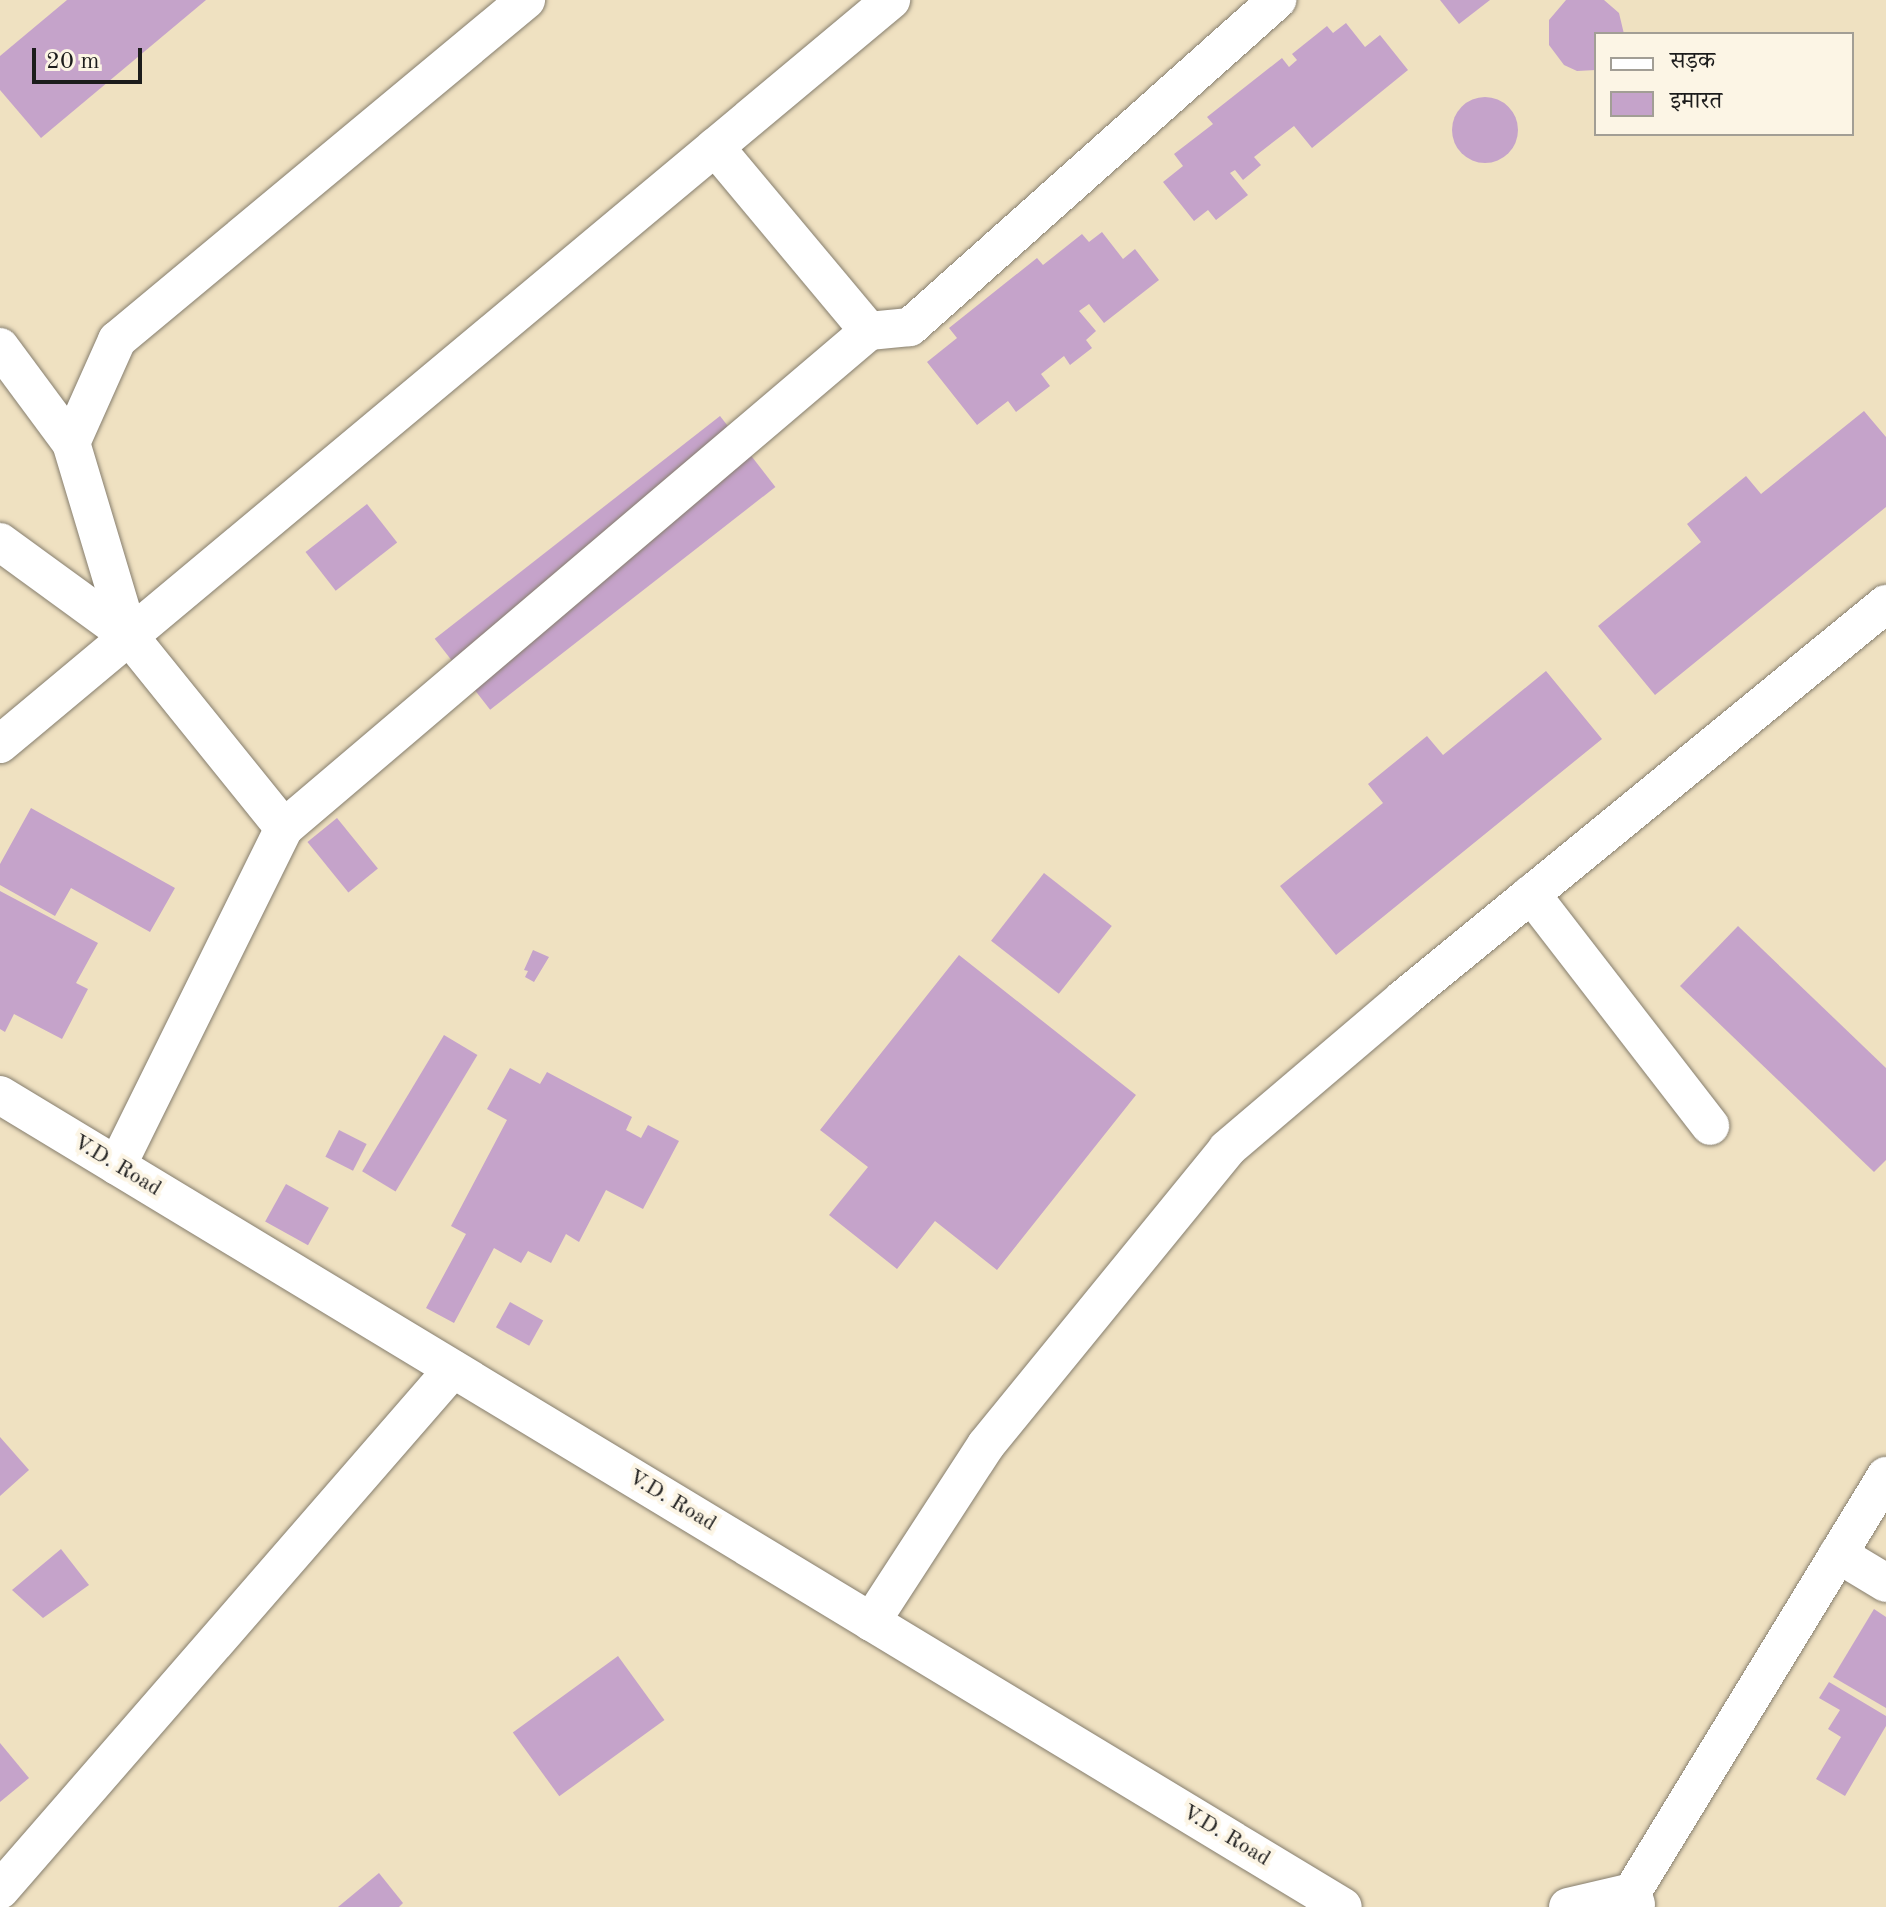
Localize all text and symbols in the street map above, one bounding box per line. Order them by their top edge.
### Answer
scale bar [36,32,146,82]
legend [1594,32,1854,136]
text: 20 m [46,50,100,74]
text: सड़क [1670,50,1715,74]
text: इमारत [1670,90,1722,114]
street label: V.D. Road [68,1129,166,1203]
street label: V.D. Road [623,1464,721,1538]
street label: V.D. Road [1177,1799,1275,1873]

